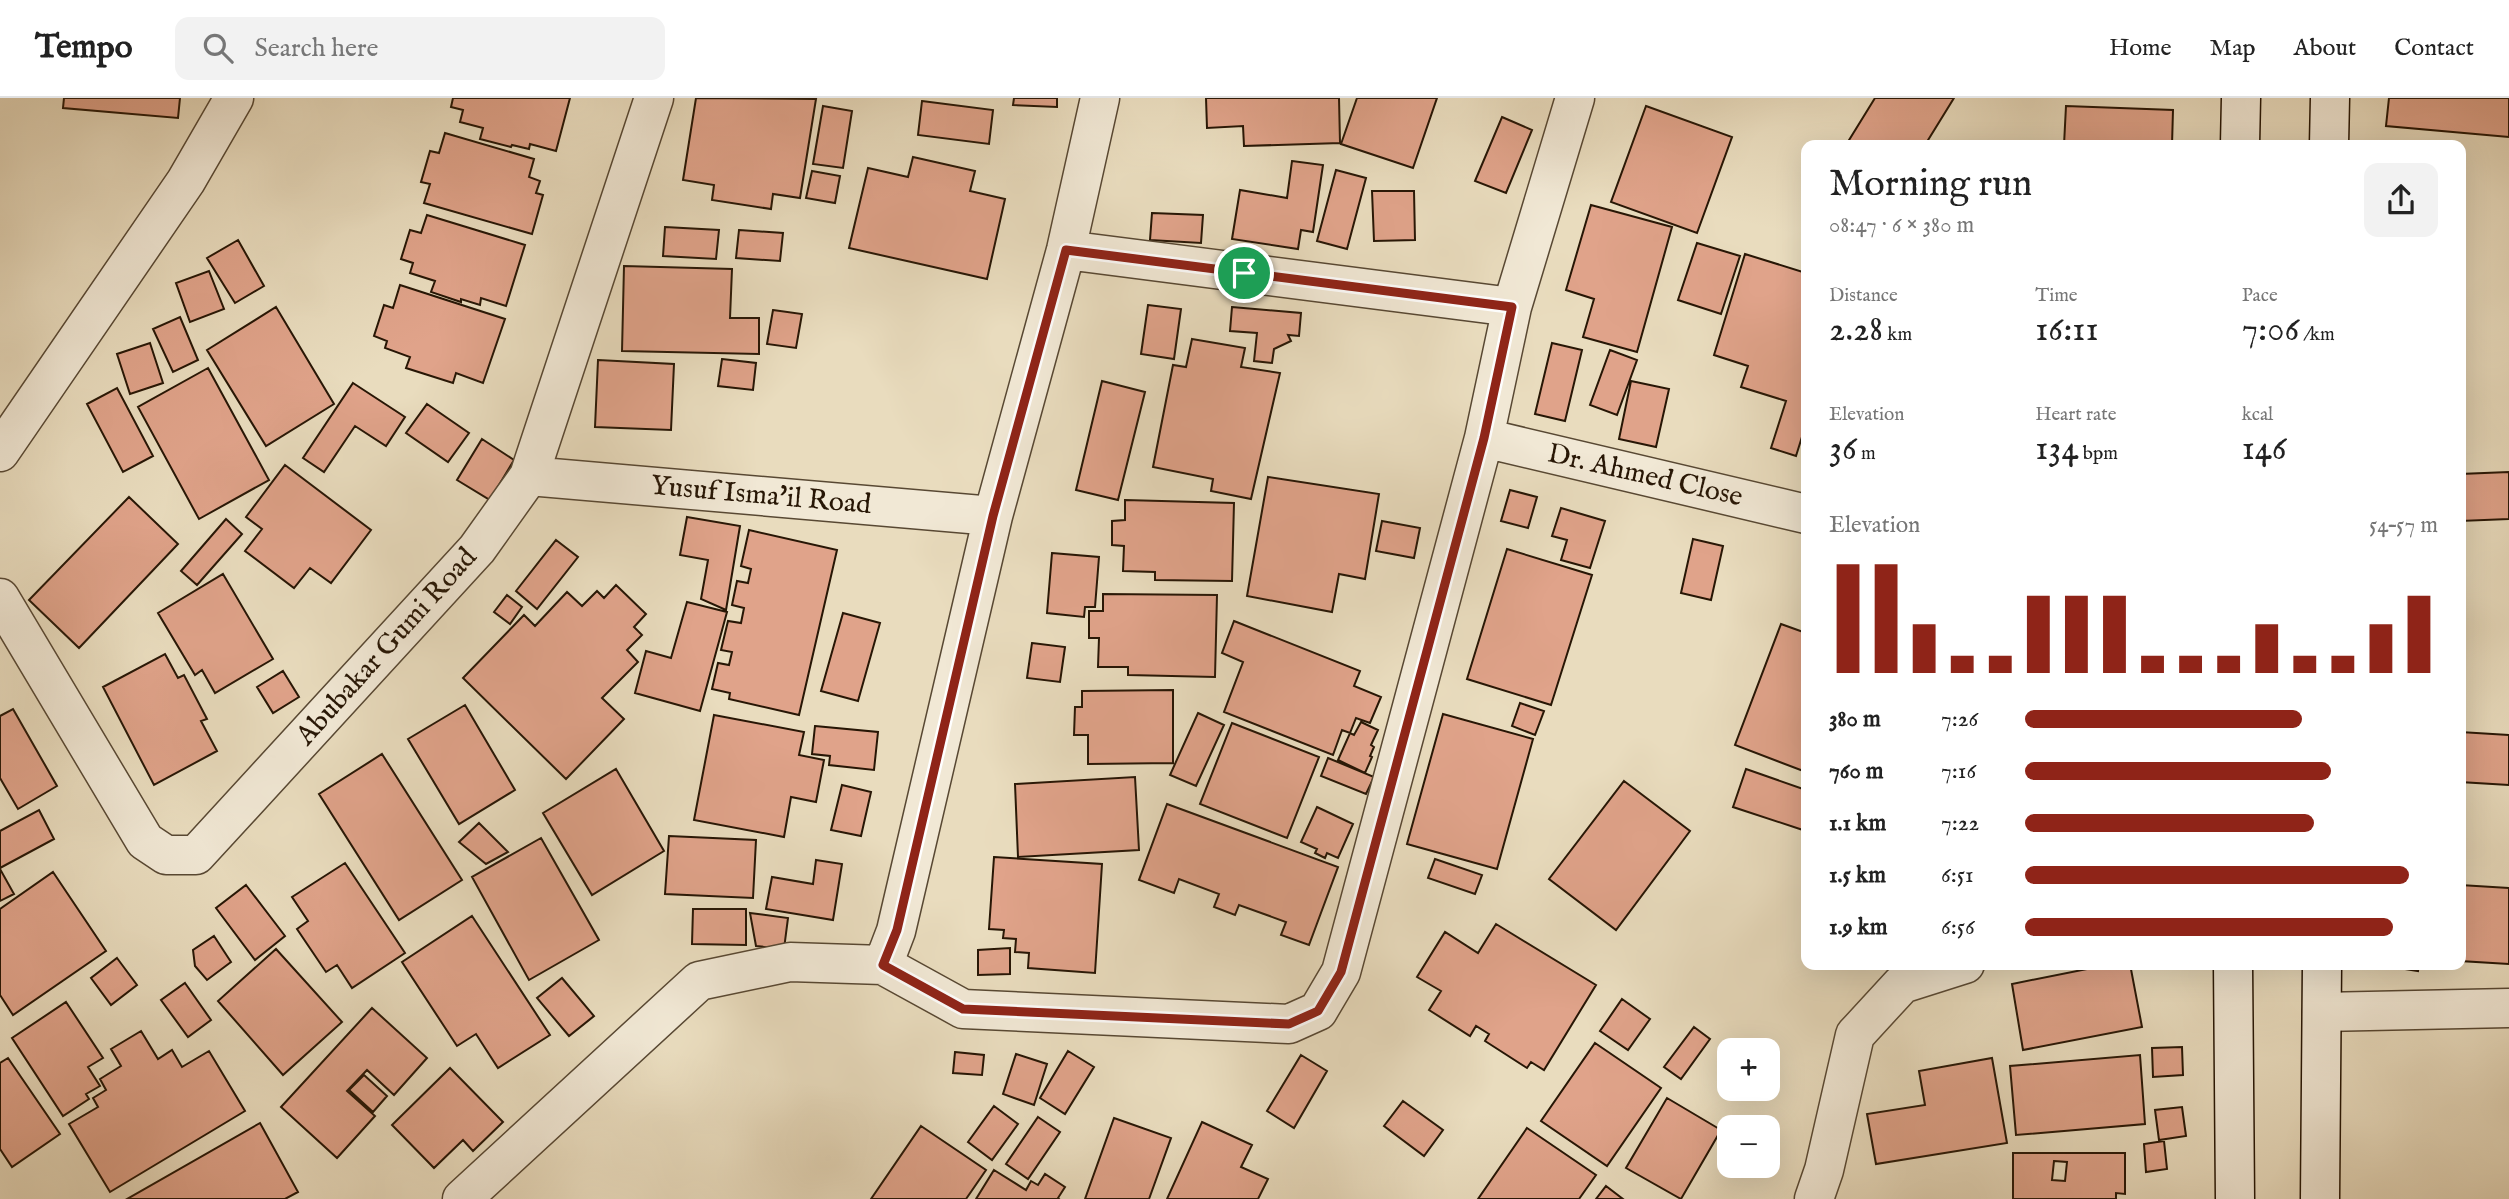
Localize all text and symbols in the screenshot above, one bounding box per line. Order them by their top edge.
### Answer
search box [175,17,665,80]
text: Tempo [35,27,133,69]
icon: search [199,29,237,67]
text: Search here [255,32,378,65]
text: Home [2109,33,2172,64]
text: Map [2210,33,2256,64]
text: About [2294,33,2356,64]
text: Contact [2394,33,2474,64]
text: Morning run [1829,161,2032,209]
button: share [2364,163,2438,237]
text: 08:47 · 6 × 380 m [1829,211,1974,240]
pin [1214,243,1274,303]
icon: arrive [1225,254,1263,292]
text: Distance [1829,284,1898,308]
text: Time [2035,284,2078,308]
text: Pace [2242,284,2278,308]
text: 2.28 [1829,308,1883,353]
text: 16:11 [2035,308,2098,353]
text: 7:06 [2242,308,2299,353]
text: km [1883,323,1912,347]
text: /km [2299,323,2335,347]
text: Elevation [1829,403,1904,427]
text: Heart rate [2035,403,2116,427]
text: kcal [2242,403,2273,427]
text: 36 [1829,427,1857,472]
text: 134 [2035,427,2079,472]
text: 146 [2242,427,2287,472]
street label: Dr. Ahmed Close [1544,437,1746,515]
text: m [1857,442,1876,466]
text: bpm [2079,442,2118,466]
street label: Yusuf Isma'il Road [649,469,873,523]
text: Elevation [1829,511,1920,540]
text: 54–57 m [2369,511,2438,540]
street label: Abubakar Gumi Road [288,541,485,754]
text: 380 m [1829,705,1881,734]
text: 7:26 [1941,705,1978,734]
text: 760 m [1829,757,1884,786]
text: 7:16 [1941,757,1976,786]
text: 1.1 km [1829,809,1886,838]
text: 7:22 [1941,809,1979,838]
text: 1.5 km [1829,861,1886,890]
text: 6:51 [1941,861,1974,890]
text: 1.9 km [1829,913,1888,942]
text: 6:56 [1941,913,1975,942]
map controls [1717,1038,1780,1178]
button: + [1717,1038,1780,1101]
button: − [1717,1115,1780,1178]

